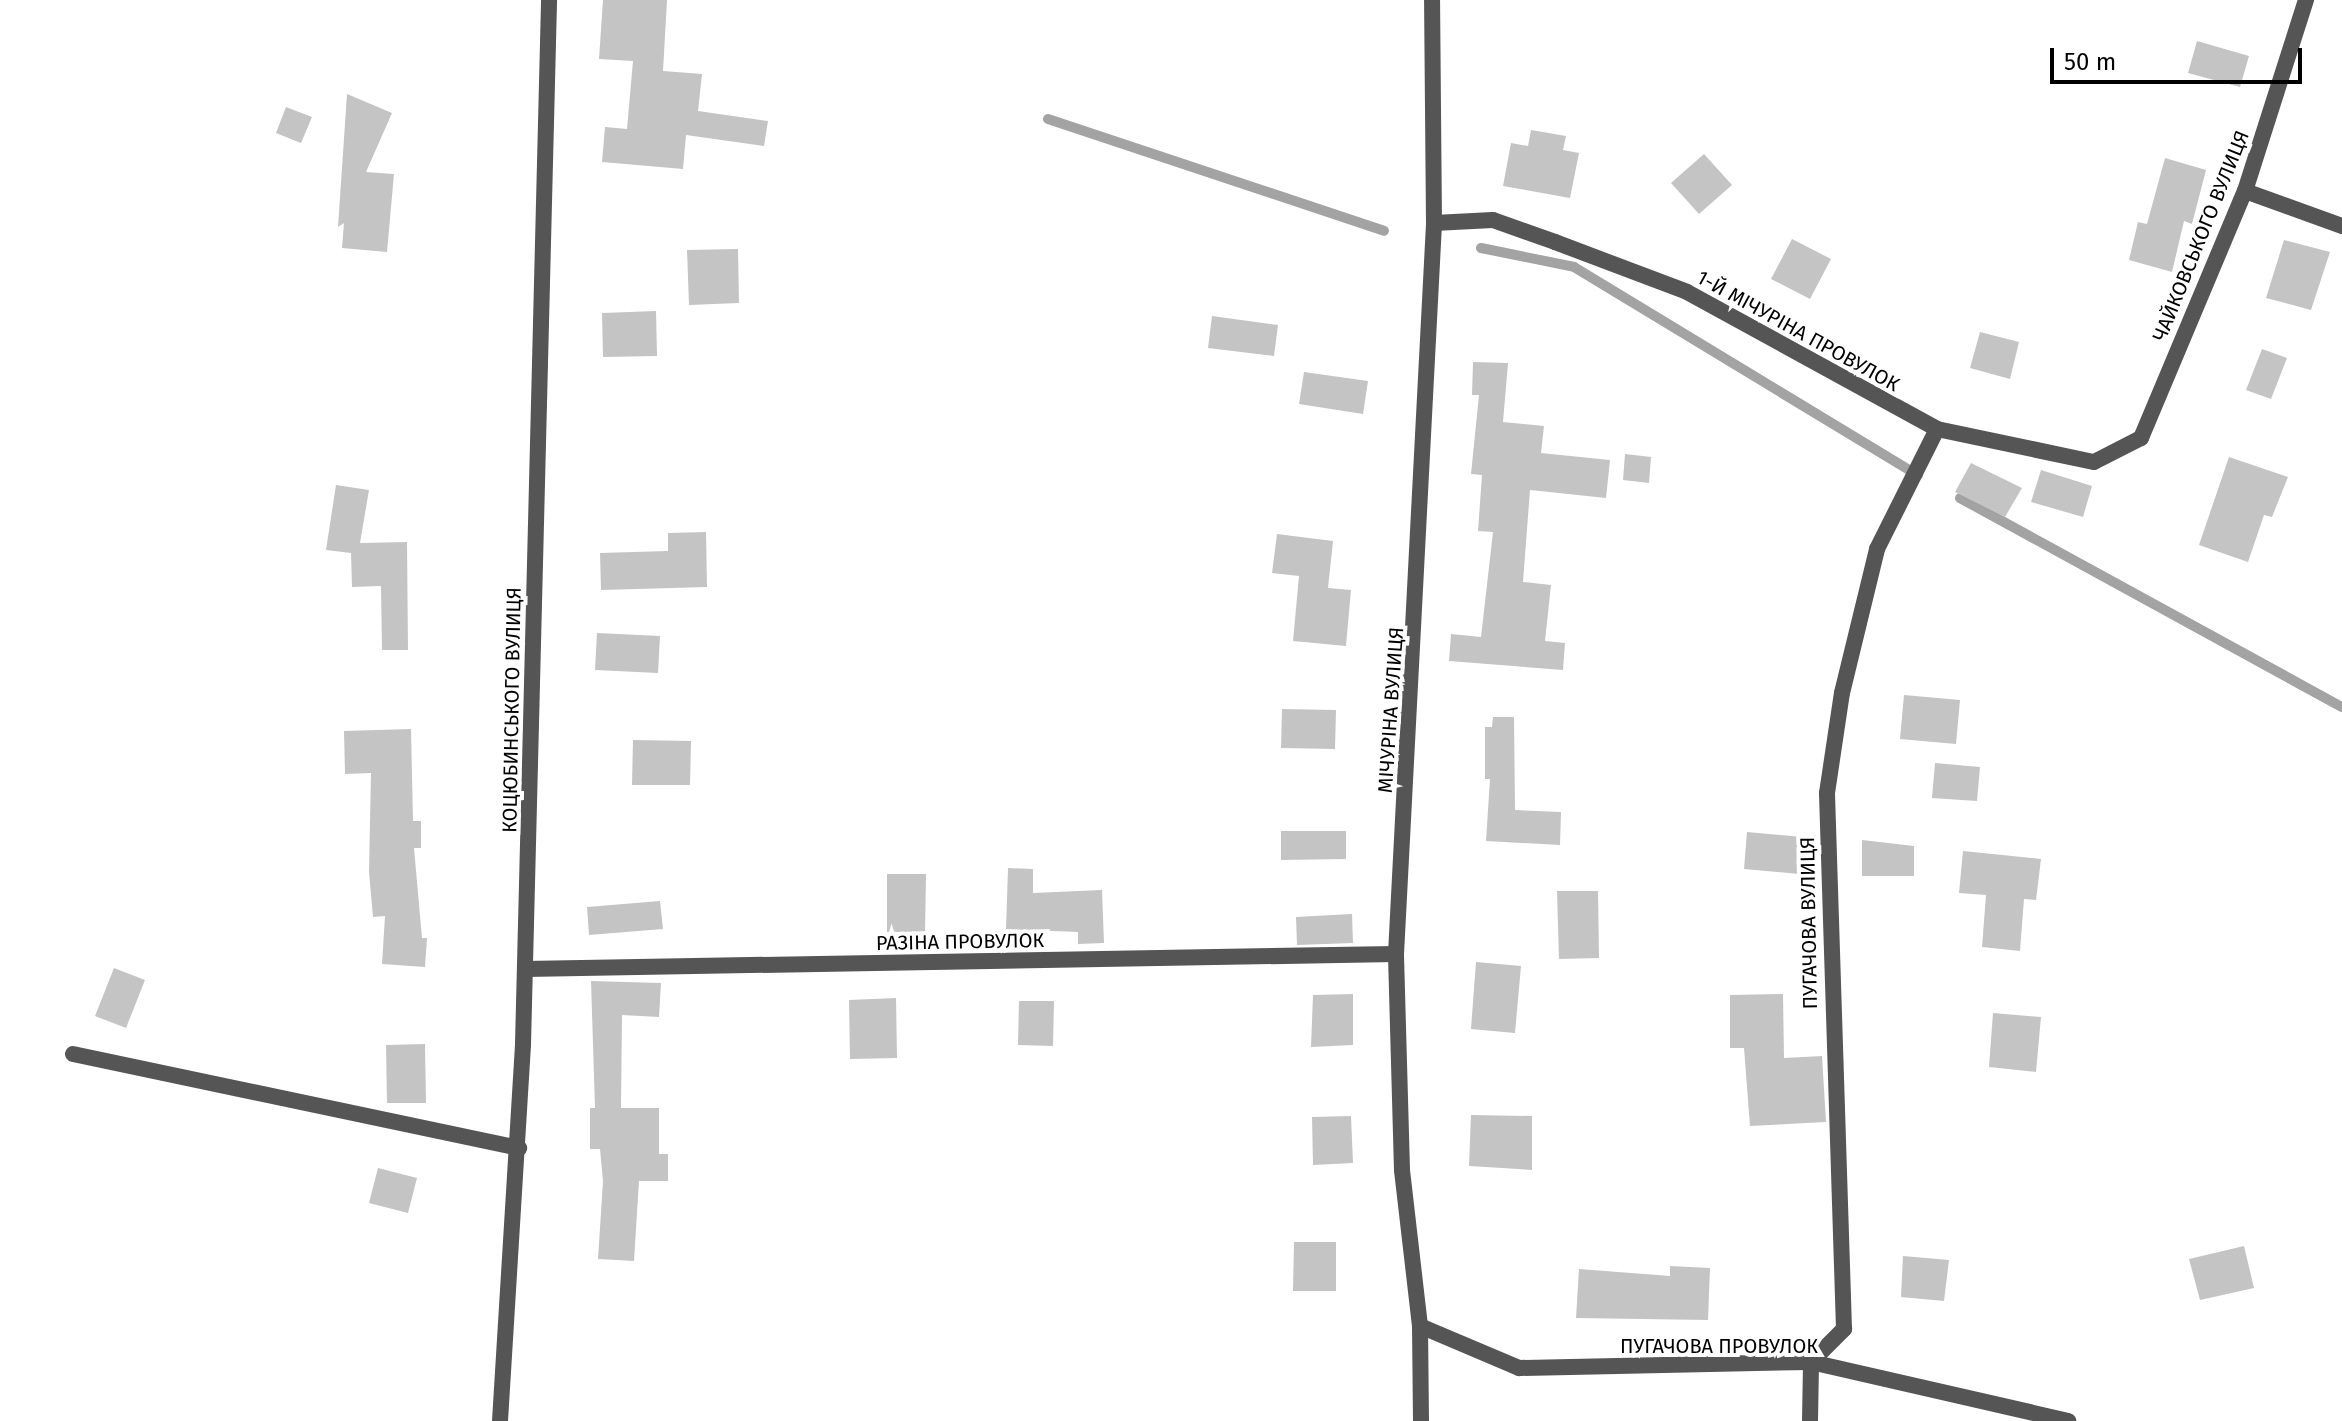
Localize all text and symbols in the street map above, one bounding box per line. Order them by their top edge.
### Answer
scale bar [2054,32,2306,82]
text: 50 m [2064,48,2116,76]
street label: ЧАЙКОВСЬКОГО ВУЛИЦЯ [2148,127,2254,345]
street label: 1-Й МІЧУРІНА ПРОВУЛОК [1693,265,1903,397]
street label: КОЦЮБИНСЬКОГО ВУЛИЦЯ [498,587,526,833]
street label: МІЧУРІНА ВУЛИЦЯ [1373,626,1409,794]
street label: ПУГАЧОВА ВУЛИЦЯ [1795,836,1823,1010]
street label: РАЗІНА ПРОВУЛОК [876,929,1044,955]
street label: ПУГАЧОВА ПРОВУЛОК [1620,1334,1818,1358]

